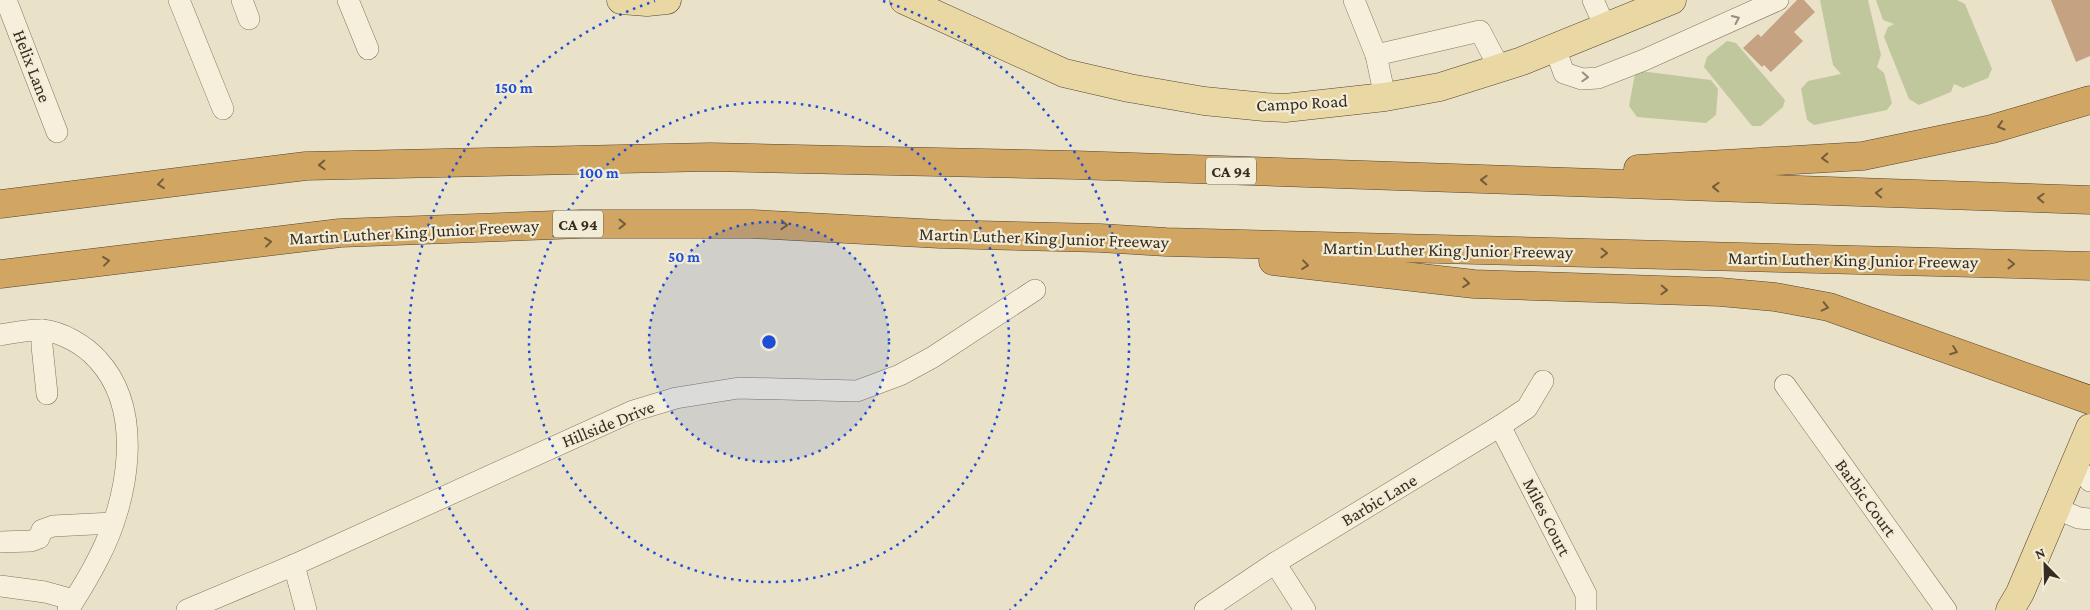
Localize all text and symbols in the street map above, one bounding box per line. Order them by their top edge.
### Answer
one-way arrow [1730,15,1739,25]
street label: Helix Lane [9,27,55,105]
one-way arrow [1582,72,1590,83]
text: 150 m [495,80,533,96]
street label: Campo Road [1256,91,1349,115]
one-way arrow [1998,120,2006,130]
one-way arrow [1820,152,1828,163]
road number: CA 94 [1206,158,1256,185]
one-way arrow [318,160,326,170]
text: 100 m [579,165,619,181]
one-way arrow [1480,175,1488,185]
one-way arrow [157,178,165,188]
one-way arrow [1712,182,1720,193]
one-way arrow [1875,187,1883,198]
one-way arrow [2037,193,2045,203]
road number: CA 94 [553,210,603,238]
street label: Martin Luther King Junior Freeway [289,215,540,249]
one-way arrow [618,219,626,229]
one-way arrow [781,220,789,231]
street label: Martin Luther King Junior Freeway [919,224,1170,252]
one-way arrow [263,237,272,247]
street label: Martin Luther King Junior Freeway [1323,238,1574,262]
one-way arrow [1600,248,1608,259]
street label: Martin Luther King Junior Freeway [1728,248,1979,272]
text: 50 m [668,249,700,265]
one-way arrow [103,256,111,267]
one-way arrow [2007,258,2015,269]
one-way arrow [1301,259,1309,270]
one-way arrow [1463,277,1471,288]
one-way arrow [1660,285,1668,296]
one-way arrow [1820,301,1829,312]
centre of rings [760,333,778,351]
one-way arrow [1950,345,1958,355]
street label: Hillside Drive [559,396,657,452]
street label: Barbic Court [1831,455,1901,541]
street label: Barbic Lane [1338,470,1420,530]
street label: Miles Court [1519,475,1575,560]
north arrow [2020,540,2070,590]
text: N [2032,544,2048,562]

